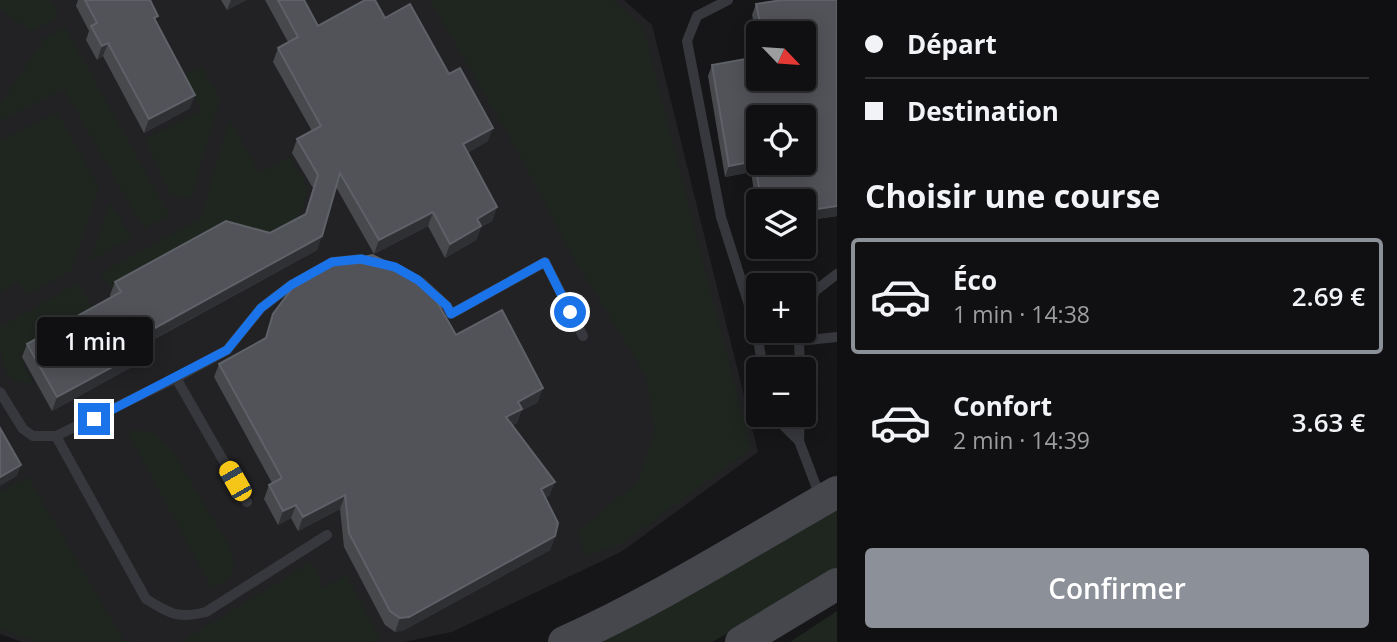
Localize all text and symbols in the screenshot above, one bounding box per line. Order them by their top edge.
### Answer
north arrow [746,21,816,91]
map controls [746,21,816,427]
text: Départ [907,26,997,62]
text: Destination [907,93,1059,129]
button: locate [746,105,816,175]
text: Choisir une course [865,174,1160,217]
button: layers [746,189,816,259]
text: Éco [953,262,997,298]
icon: car [869,265,932,328]
button: + [746,273,816,343]
text: 2.69 € [1292,278,1365,314]
route start [554,296,586,328]
text: 1 min · 14:38 [953,298,1090,330]
callout: 1 min [36,318,152,366]
text: 1 min [64,325,126,357]
button: − [746,357,816,427]
text: Confort [953,388,1052,424]
icon: car [869,391,932,454]
route end [78,403,110,435]
text: 3.63 € [1292,404,1365,440]
text: 2 min · 14:39 [953,424,1090,456]
car [216,458,255,504]
button: Confirmer [865,548,1369,628]

